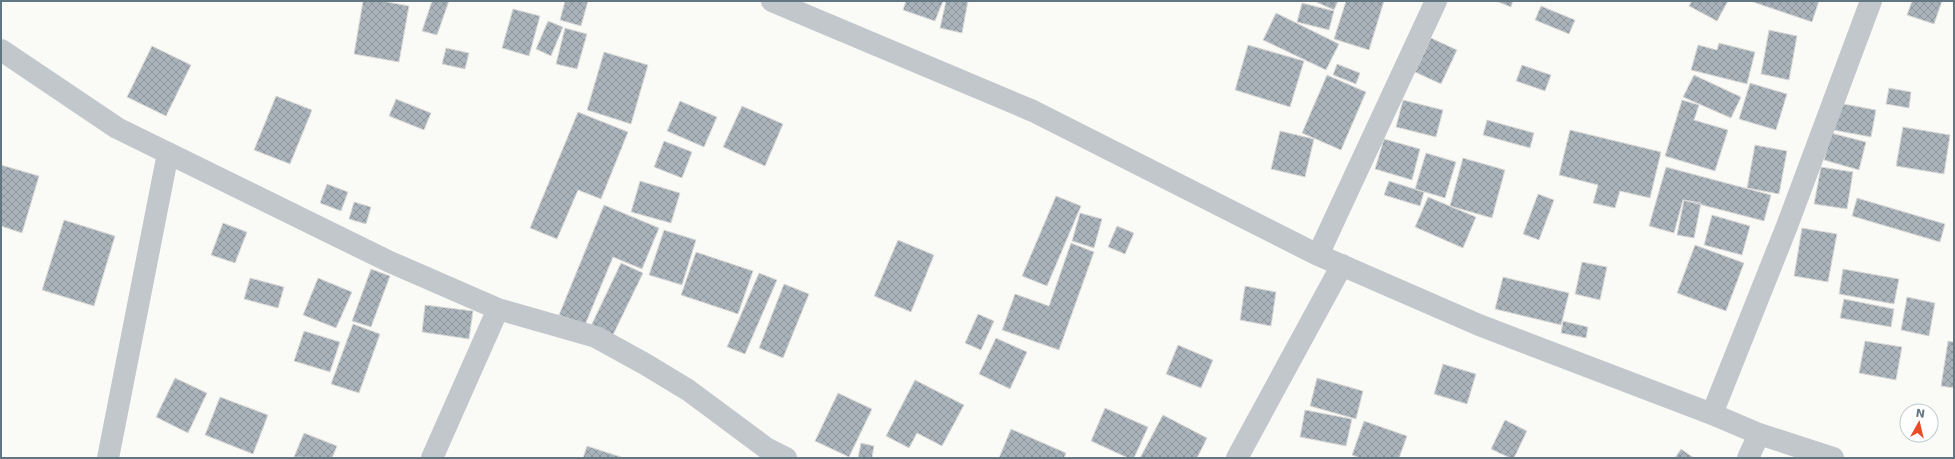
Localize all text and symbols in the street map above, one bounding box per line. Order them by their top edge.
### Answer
north arrow [1899,403,1939,443]
text: N [1915,407,1926,421]

